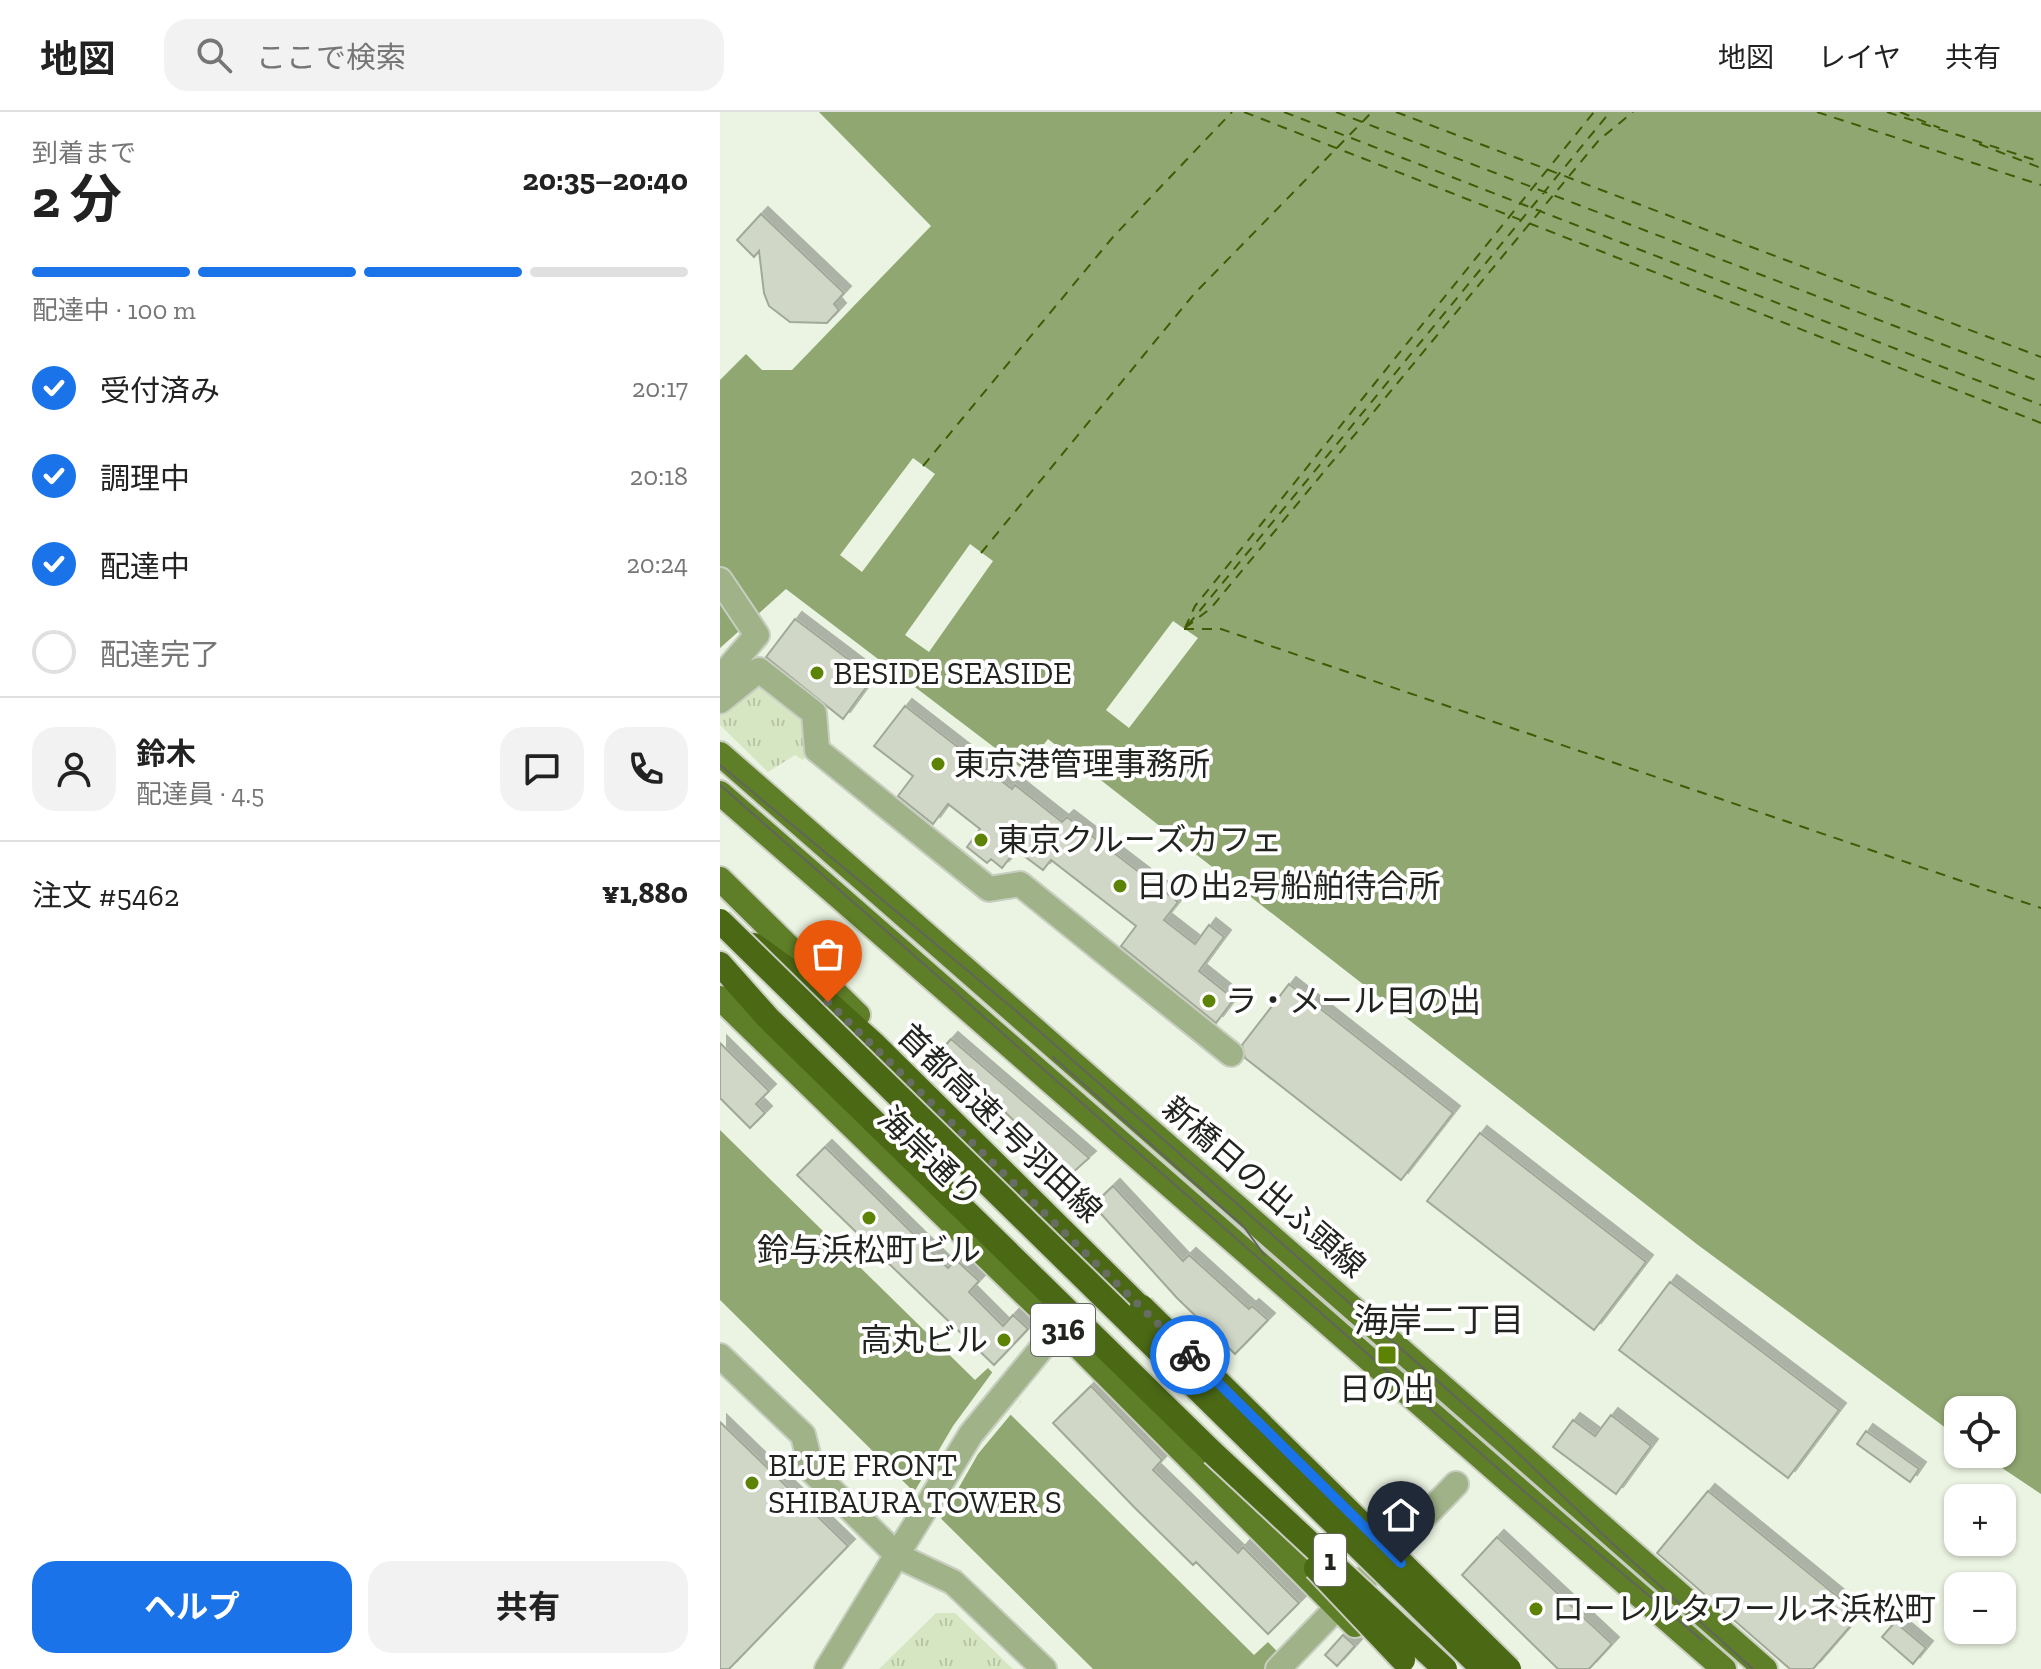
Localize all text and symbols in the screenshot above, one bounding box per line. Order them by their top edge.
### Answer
search box [164,19,724,91]
icon: search [192,33,236,77]
text: 地図 [40,36,116,82]
text: ここで検索 [256,40,406,76]
text: 地図 [1718,41,1774,74]
text: レイヤ [1818,41,1901,74]
text: 共有 [1945,41,2001,74]
text: 到着まで [32,137,136,169]
text: 20:35–20:40 [523,162,688,198]
text: 2 分 [32,168,122,230]
text: 配達中 · 100 m [32,294,196,326]
icon: check [32,366,76,410]
text: 20:17 [632,372,688,404]
text: 受付済み [100,373,220,409]
icon: check [32,454,76,498]
text: 20:18 [630,460,688,492]
text: 調理中 [100,461,190,497]
icon: check [32,542,76,586]
text: 20:24 [626,548,688,580]
text: 配達中 [100,549,190,585]
text: 配達完了 [100,637,220,673]
place label: BESIDE SEASIDE [833,654,1072,692]
marker: BESIDE SEASIDE [808,664,826,682]
button: person [32,727,116,811]
button: chat [500,727,584,811]
button: phone [604,727,688,811]
text: 鈴木 [136,736,196,772]
place label: 東京港管理事務所 [954,745,1210,783]
marker: 東京港管理事務所 [929,755,947,773]
text: 配達員 · 4.5 [136,778,264,810]
place label: 東京クルーズカフェ [997,821,1282,859]
marker: 東京クルーズカフェ [972,831,990,849]
place label: 日の出2号船舶待合所 [1136,867,1440,905]
text: ¥1,880 [602,875,688,911]
marker: 日の出2号船舶待合所 [1111,877,1129,895]
text: 注文 #5462 [32,878,179,914]
pin [794,920,862,1002]
icon: bag [806,932,850,976]
place label: ラ・メール日の出 [1225,982,1481,1020]
marker: ラ・メール日の出 [1200,992,1218,1010]
street label: 首都高速1号羽田線 [890,1016,1110,1230]
street label: 新橋日の出ふ頭線 [1155,1089,1373,1285]
street label: 海岸通り [871,1099,989,1215]
marker: 鈴与浜松町ビル [860,1209,878,1227]
place label: 鈴与浜松町ビル [757,1231,981,1269]
district label: 海岸二丁目 [1354,1300,1524,1341]
road number: 316 [1031,1304,1095,1356]
courier [1150,1315,1230,1395]
place label: 高丸ビル [860,1321,988,1359]
marker: 高丸ビル [995,1331,1013,1349]
icon: bike [1168,1333,1212,1377]
marker: 日の出 [1376,1344,1398,1366]
place label: 日の出 [1339,1370,1435,1408]
map controls [1944,1396,2016,1644]
button: locate [1944,1396,2016,1468]
place label: BLUE FRONT SHIBAURA TOWER S [768,1446,1062,1521]
marker: BLUE FRONT SHIBAURA TOWER S [743,1474,761,1492]
pin [1367,1481,1435,1563]
button: + [1944,1484,2016,1556]
icon: home [1379,1493,1423,1537]
road number: 1 [1314,1534,1346,1586]
button: ヘルプ [32,1561,352,1653]
button: 共有 [368,1561,688,1653]
button: − [1944,1572,2016,1644]
place label: ローレルタワールネ浜松町 [1552,1590,1936,1628]
marker: ローレルタワールネ浜松町 [1527,1600,1545,1618]

